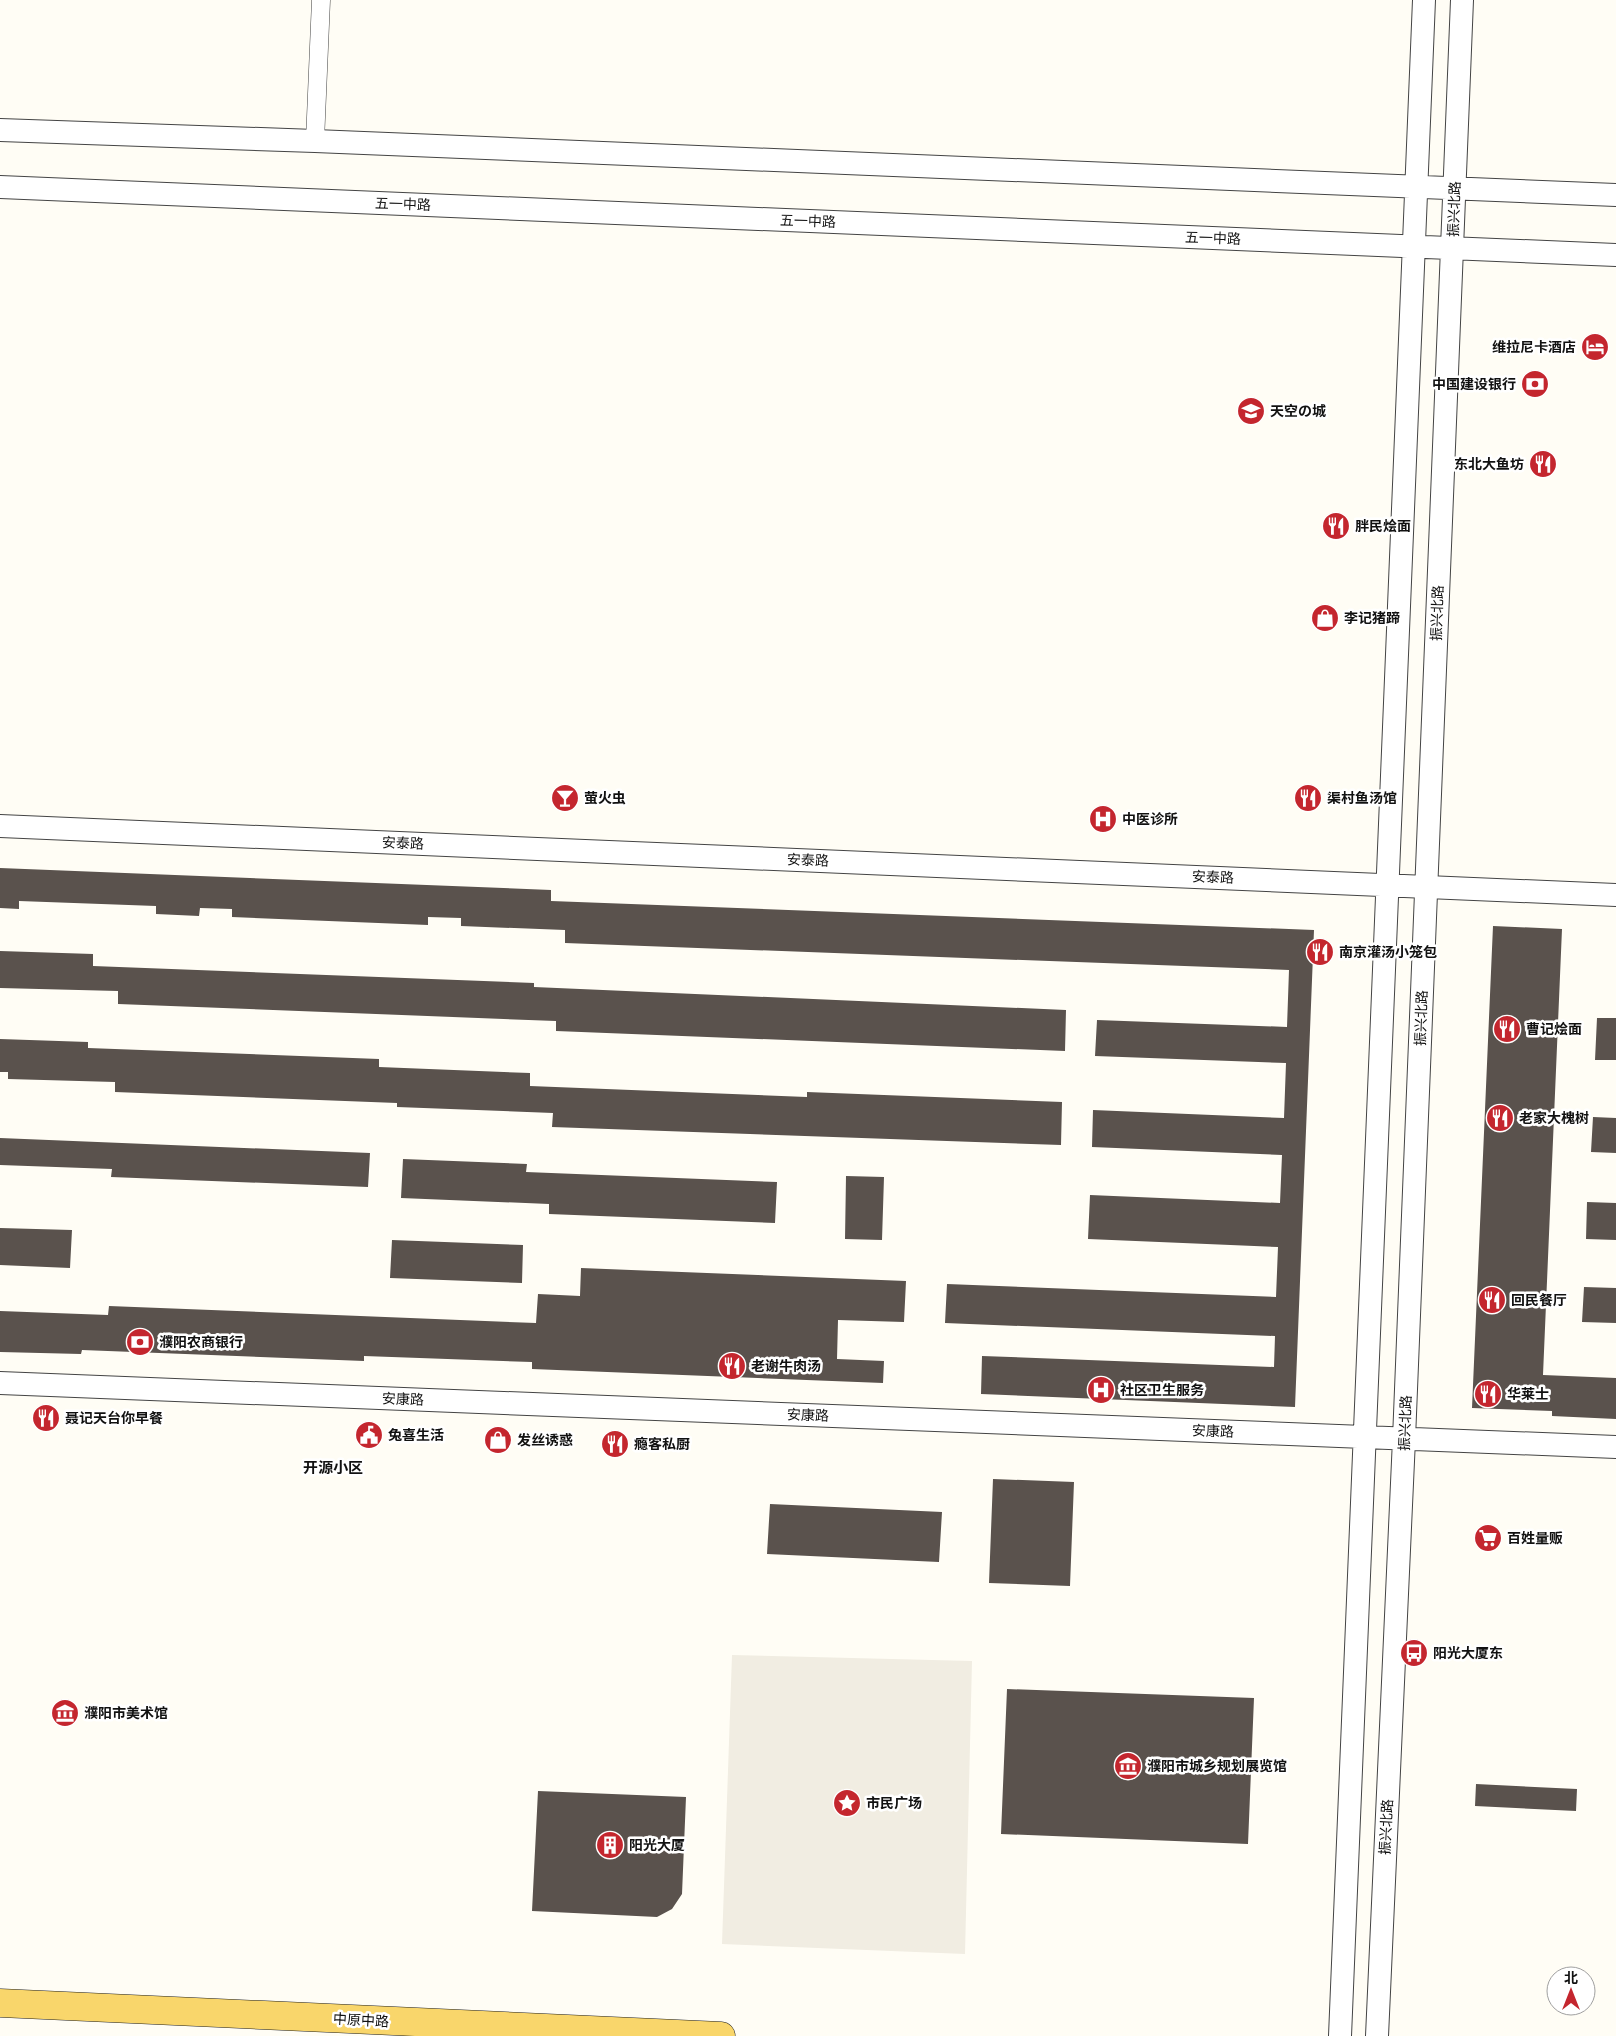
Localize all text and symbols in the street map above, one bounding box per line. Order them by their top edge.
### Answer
street label: 振兴北路 [1442,181,1464,237]
street label: 五一中路 [375,192,431,214]
street label: 五一中路 [780,209,836,231]
street label: 五一中路 [1185,226,1241,248]
hotel icon: 维拉尼卡酒店 [1580,332,1610,362]
place label: 维拉尼卡酒店 [1492,336,1576,356]
bank icon: 中国建设银行 [1520,369,1550,399]
place label: 中国建设银行 [1432,373,1516,393]
school or university icon: 天空の城 [1236,396,1266,426]
place label: 天空の城 [1270,400,1326,420]
restaurant icon: 东北大鱼坊 [1528,449,1558,479]
place label: 东北大鱼坊 [1454,453,1524,473]
restaurant icon: 胖民烩面 [1321,511,1351,541]
place label: 胖民烩面 [1355,515,1411,535]
street label: 振兴北路 [1425,585,1447,641]
shop icon: 李记猪蹄 [1310,603,1340,633]
place label: 李记猪蹄 [1344,607,1400,627]
bar icon: 萤火虫 [550,783,580,813]
restaurant icon: 渠村鱼汤馆 [1293,783,1323,813]
place label: 萤火虫 [584,787,626,807]
place label: 渠村鱼汤馆 [1327,787,1397,807]
hospital icon: 中医诊所 [1088,804,1118,834]
place label: 中医诊所 [1122,808,1178,828]
street label: 安泰路 [382,831,424,853]
street label: 安泰路 [787,848,829,870]
street label: 安泰路 [1192,865,1234,887]
restaurant icon: 南京灌汤小笼包 [1305,937,1335,967]
place label: 南京灌汤小笼包 [1339,941,1437,961]
street label: 振兴北路 [1409,990,1431,1046]
restaurant icon: 曹记烩面 [1492,1014,1522,1044]
place label: 曹记烩面 [1526,1018,1582,1038]
restaurant icon: 老家大槐树 [1485,1103,1515,1133]
place label: 老家大槐树 [1519,1107,1589,1127]
restaurant icon: 回民餐厅 [1477,1285,1507,1315]
place label: 回民餐厅 [1511,1289,1567,1309]
bank icon: 濮阳农商银行 [125,1327,155,1357]
place label: 濮阳农商银行 [159,1331,243,1351]
restaurant icon: 老谢牛肉汤 [717,1351,747,1381]
place label: 老谢牛肉汤 [751,1355,821,1375]
hospital icon: 社区卫生服务 [1086,1375,1116,1405]
place label: 社区卫生服务 [1120,1379,1204,1399]
restaurant icon: 华莱士 [1473,1379,1503,1409]
place label: 华莱士 [1507,1383,1549,1403]
street label: 安康路 [382,1387,424,1409]
street label: 振兴北路 [1393,1395,1415,1451]
restaurant icon: 聂记天台你早餐 [31,1403,61,1433]
street label: 安康路 [787,1403,829,1425]
place label: 聂记天台你早餐 [65,1407,163,1427]
street label: 安康路 [1192,1419,1234,1441]
public building icon: 兔喜生活 [354,1420,384,1450]
place label: 兔喜生活 [388,1424,444,1444]
shop icon: 发丝诱惑 [483,1425,513,1455]
place label: 发丝诱惑 [517,1429,573,1449]
restaurant icon: 瘾客私厨 [600,1429,630,1459]
place label: 瘾客私厨 [634,1433,690,1453]
district label: 开源小区 [303,1455,363,1478]
supermarket icon: 百姓量贩 [1473,1523,1503,1553]
place label: 百姓量贩 [1507,1527,1563,1547]
bus stop icon: 阳光大厦东 [1399,1638,1429,1668]
place label: 阳光大厦东 [1433,1642,1503,1662]
museum icon: 濮阳市美术馆 [50,1698,80,1728]
place label: 濮阳市美术馆 [84,1702,168,1722]
museum icon: 濮阳市城乡规划展览馆 [1113,1751,1143,1781]
place label: 濮阳市城乡规划展览馆 [1147,1755,1287,1775]
place icon: 市民广场 [832,1788,862,1818]
place label: 市民广场 [866,1792,922,1812]
street label: 振兴北路 [1374,1798,1396,1855]
building icon: 阳光大厦 [595,1830,625,1860]
place label: 阳光大厦 [629,1834,685,1854]
north arrow [1546,1966,1596,2016]
text: 北 [1564,1967,1578,1987]
street label: 中原中路 [333,2008,390,2030]

